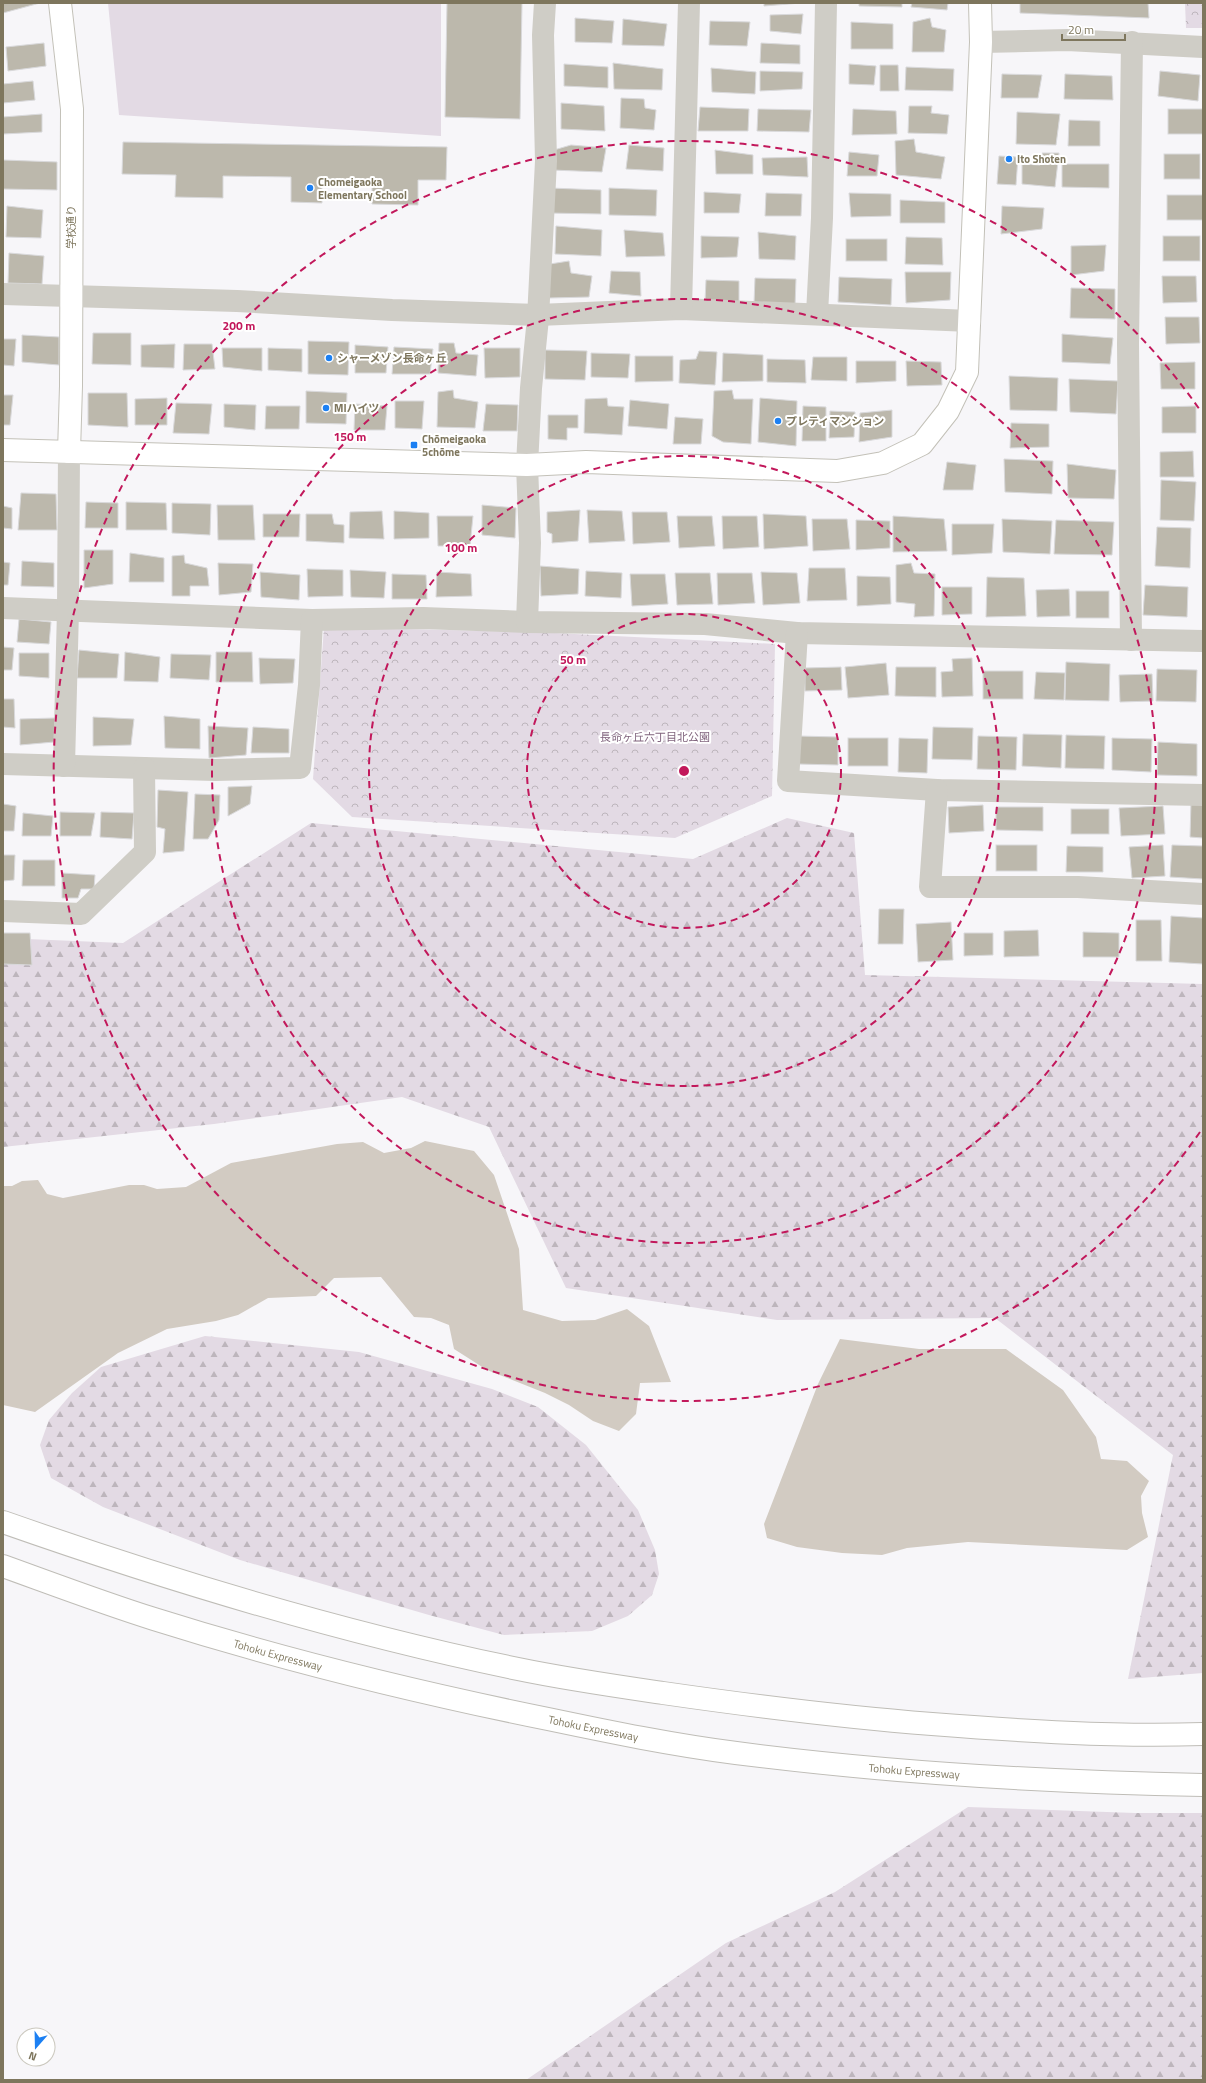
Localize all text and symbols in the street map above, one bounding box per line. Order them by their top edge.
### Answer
scale bar [1062,16,1125,42]
text: 20 m [1068,20,1094,39]
place label: Ito Shoten [1017,151,1066,167]
marker: Ito Shoten [1004,154,1014,164]
place label: Chomeigaoka Elementary School [318,174,407,203]
marker: Chomeigaoka Elementary School [305,183,315,193]
street label: 学校通り [63,205,79,249]
text: 200 m [223,316,255,335]
place label: シャーメゾン長命ヶ丘 [337,350,447,366]
marker: シャーメゾン長命ヶ丘 [324,353,334,363]
place label: MIハイツ [334,400,379,416]
marker: MIハイツ [321,403,331,413]
place label: プレティマンション [786,413,884,429]
marker: プレティマンション [773,416,783,426]
text: 150 m [334,427,366,446]
place label: Chōmeigaoka 5chōme [422,431,487,460]
marker: Chōmeigaoka 5chōme [409,440,419,450]
text: 100 m [445,538,477,557]
text: 50 m [560,650,586,669]
park label: 長命ヶ丘六丁目北公園 [600,729,710,745]
centre of rings [677,764,691,778]
street label: Tohoku Expressway [232,1635,325,1675]
street label: Tohoku Expressway [547,1711,640,1745]
street label: Tohoku Expressway [868,1760,961,1783]
north arrow [16,2027,56,2067]
text: N [26,2048,39,2065]

